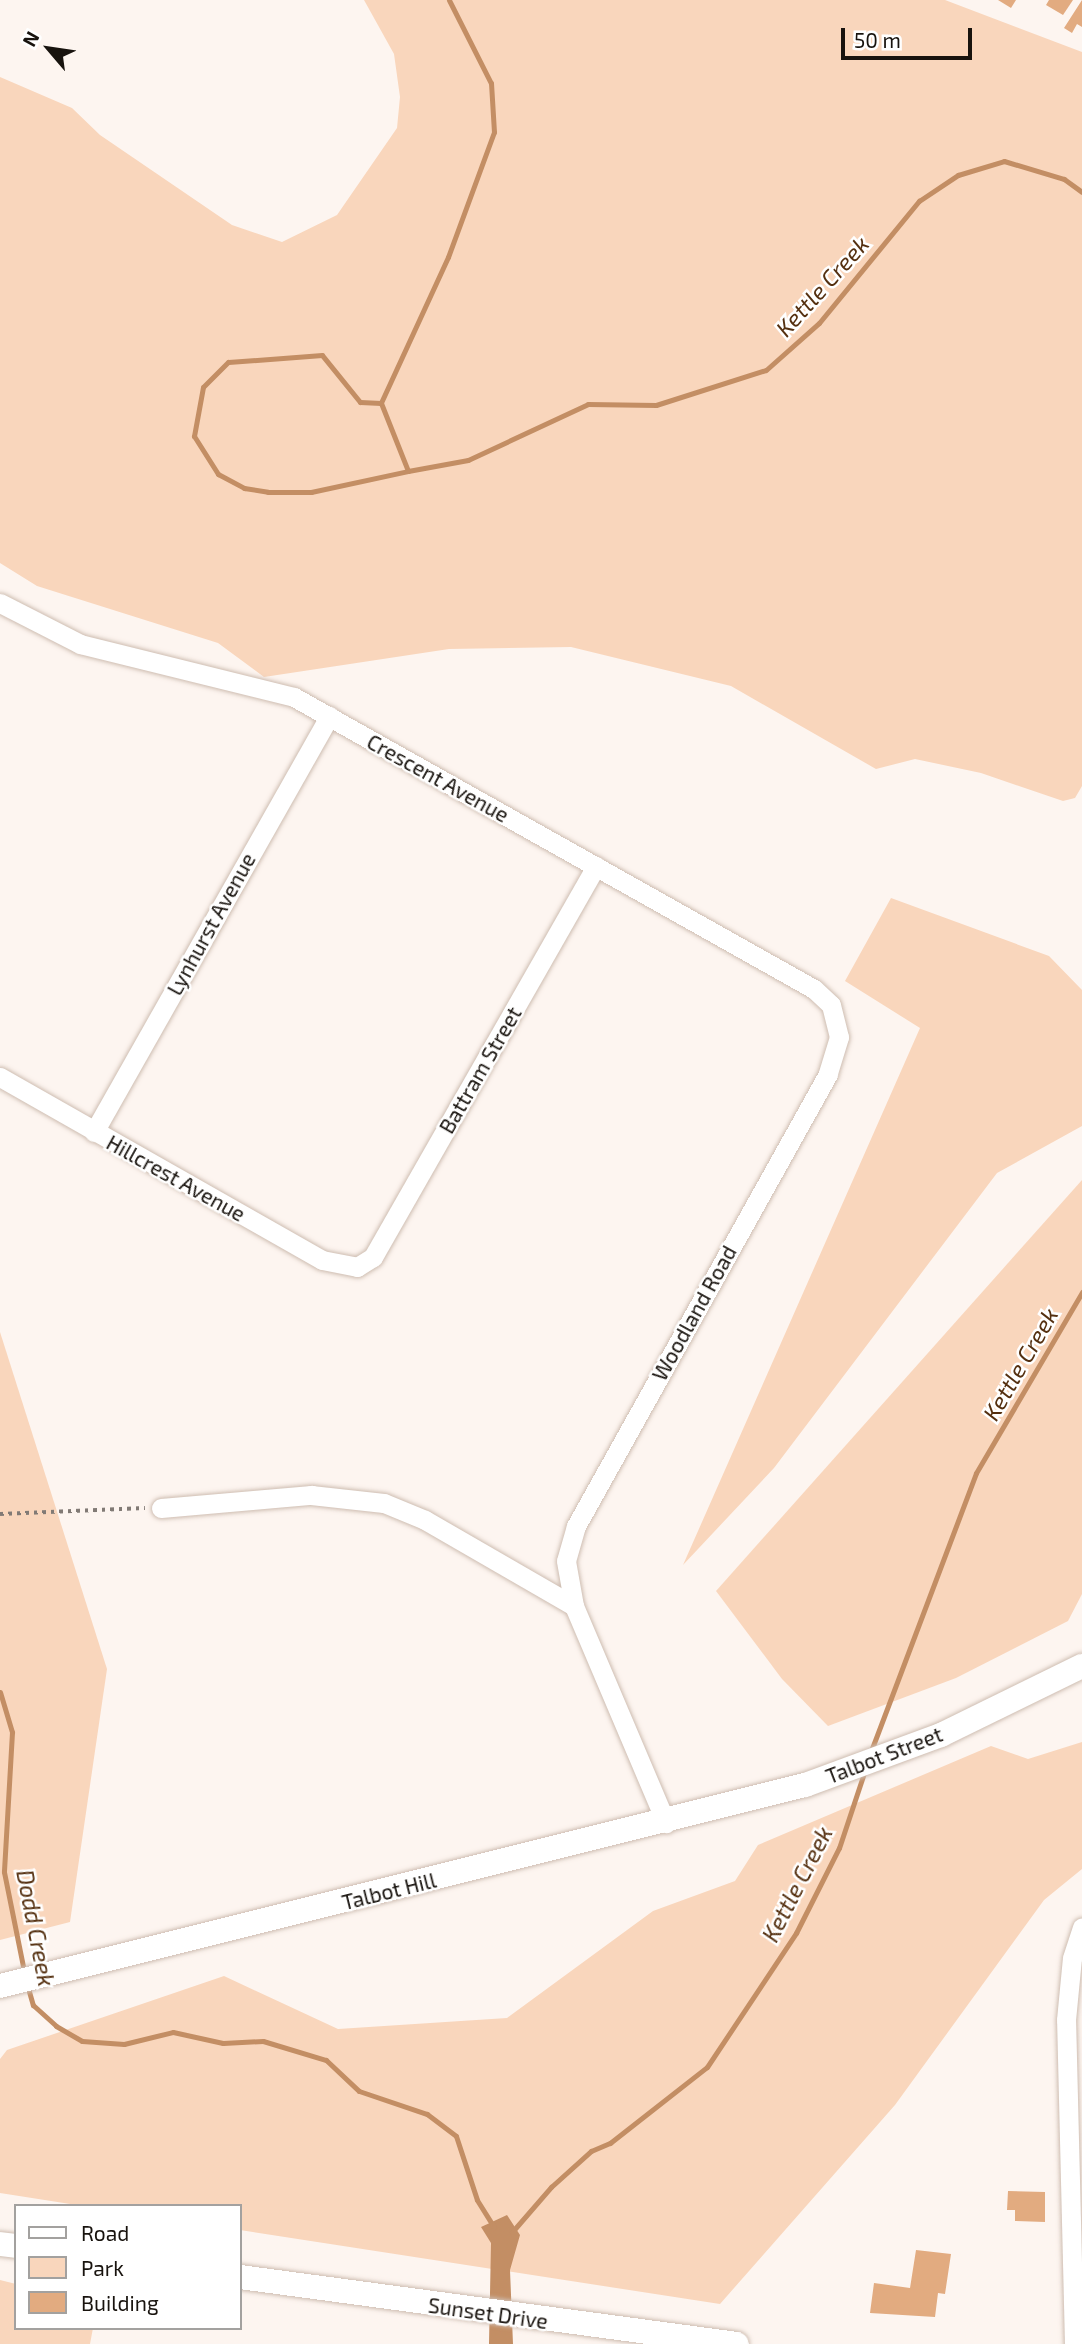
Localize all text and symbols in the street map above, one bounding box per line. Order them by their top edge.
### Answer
north arrow [14,14,84,84]
scale bar [844,14,975,58]
text: N [17,27,44,50]
text: 50 m [854,27,901,52]
water label: Kettle Creek [770,230,874,342]
street label: Crescent Avenue [362,729,514,827]
street label: Lynhurst Avenue [161,848,261,1000]
street label: Battram Street [434,1002,526,1138]
street label: Hillcrest Avenue [102,1129,250,1227]
street label: Woodland Road [647,1241,741,1385]
water label: Kettle Creek [977,1303,1063,1425]
street label: Talbot Street [822,1721,946,1789]
water label: Kettle Creek [756,1822,838,1946]
water label: Dodd Creek [11,1867,61,1989]
street label: Talbot Hill [339,1867,439,1915]
legend [14,2204,242,2330]
text: Road [81,2220,129,2245]
text: Park [81,2255,124,2280]
text: Building [81,2290,159,2315]
street label: Sunset Drive [427,2292,549,2334]

